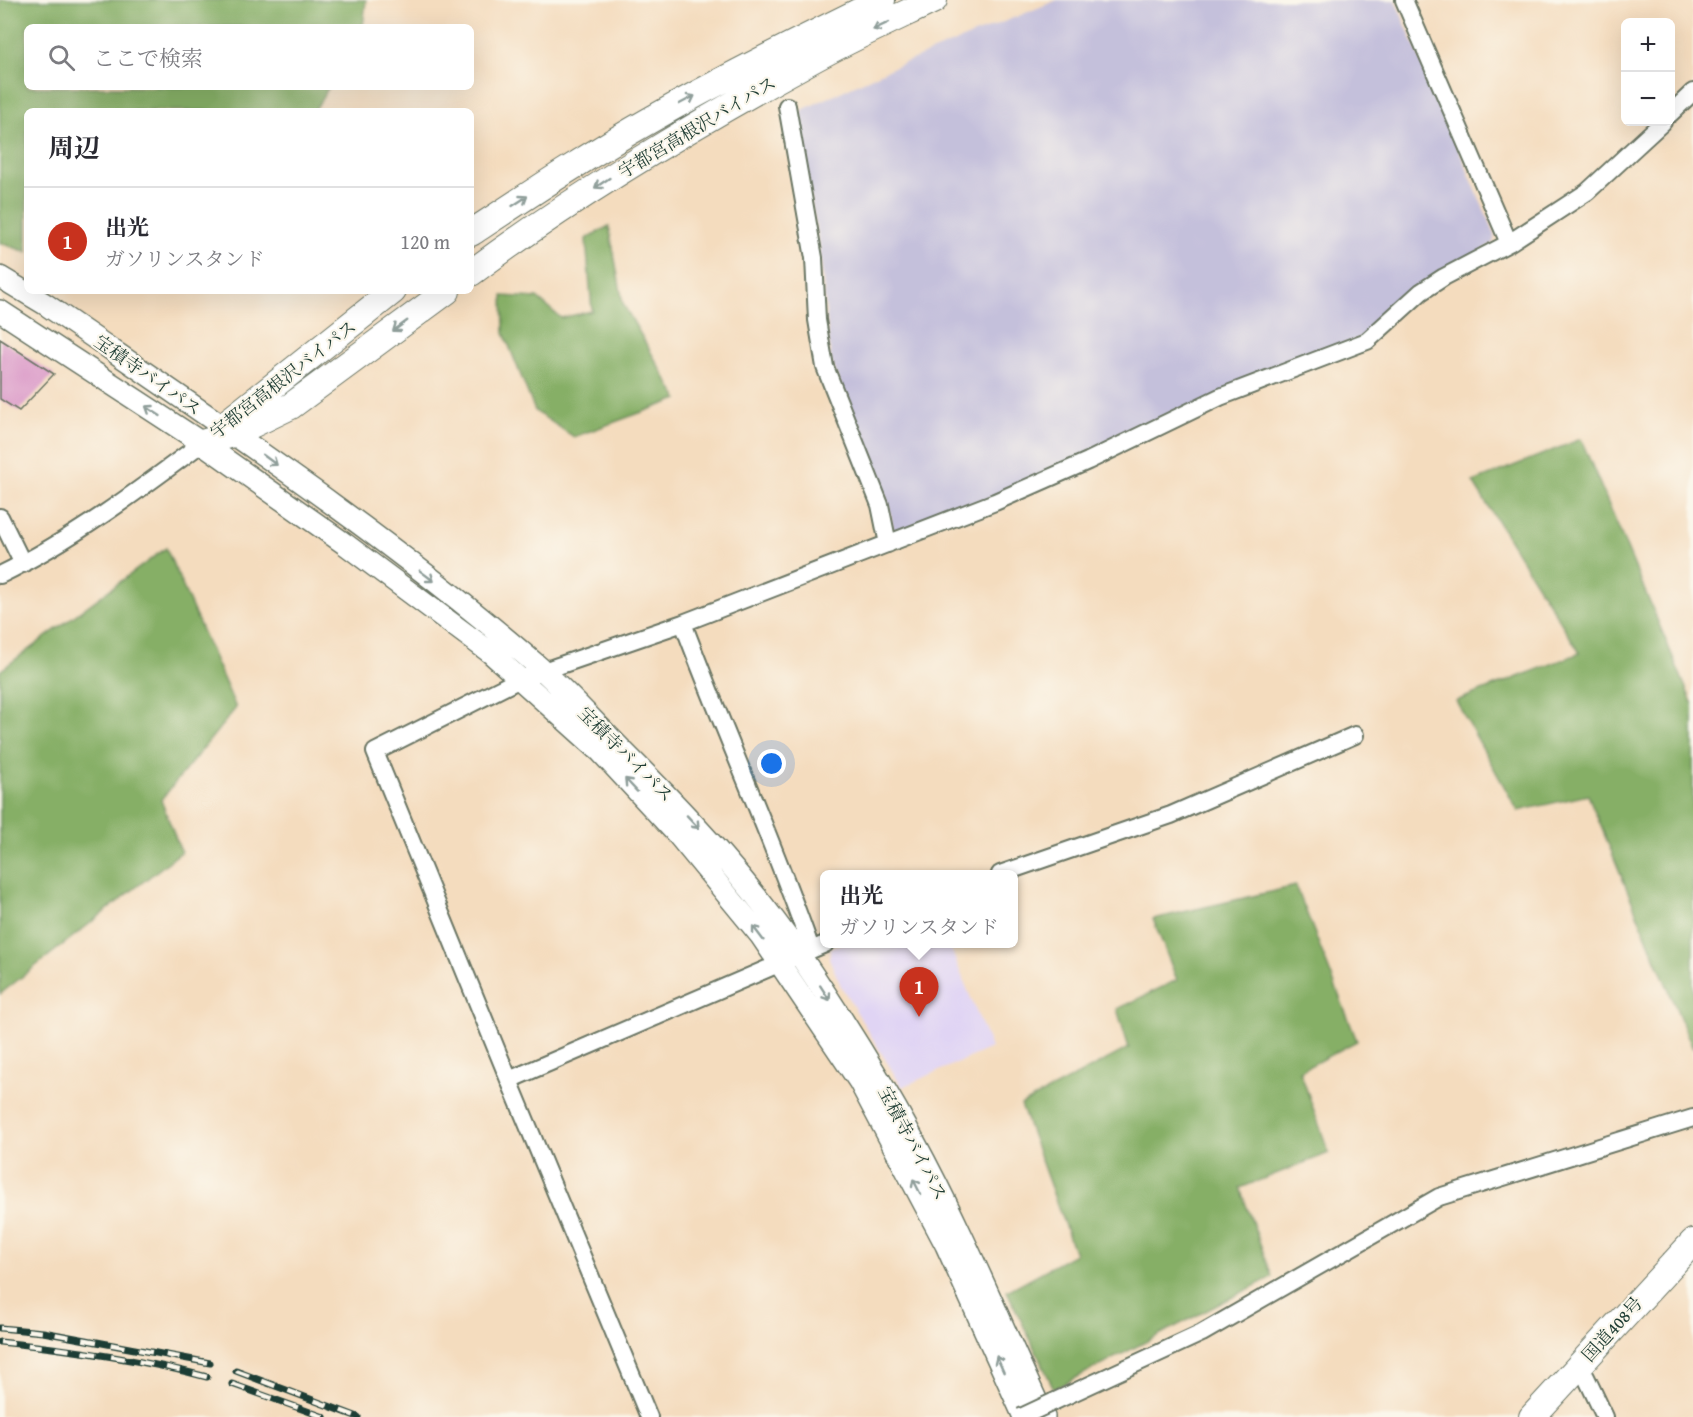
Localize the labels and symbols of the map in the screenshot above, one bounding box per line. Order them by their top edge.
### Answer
one-way arrow [873,20,891,32]
street label: 宇都宮高根沢バイパス [613,69,781,185]
one-way arrow [677,94,695,105]
one-way arrow [594,178,611,190]
one-way arrow [511,195,527,207]
street label: 宇都宮高根沢バイパス [204,313,362,445]
one-way arrow [392,320,408,332]
street label: 宝積寺バイパス [89,328,207,422]
one-way arrow [145,405,162,417]
one-way arrow [262,454,278,466]
one-way arrow [419,569,435,582]
street label: 宝積寺バイパス [572,700,680,808]
your location [757,749,786,778]
one-way arrow [624,778,639,793]
one-way arrow [686,815,700,830]
one-way arrow [752,926,765,942]
pin: 1 [900,968,938,1017]
one-way arrow [819,984,831,1001]
street label: 宝積寺バイパス [872,1081,954,1205]
one-way arrow [911,1179,922,1197]
street label: 国道408号 [1575,1290,1649,1368]
one-way arrow [994,1355,1005,1373]

